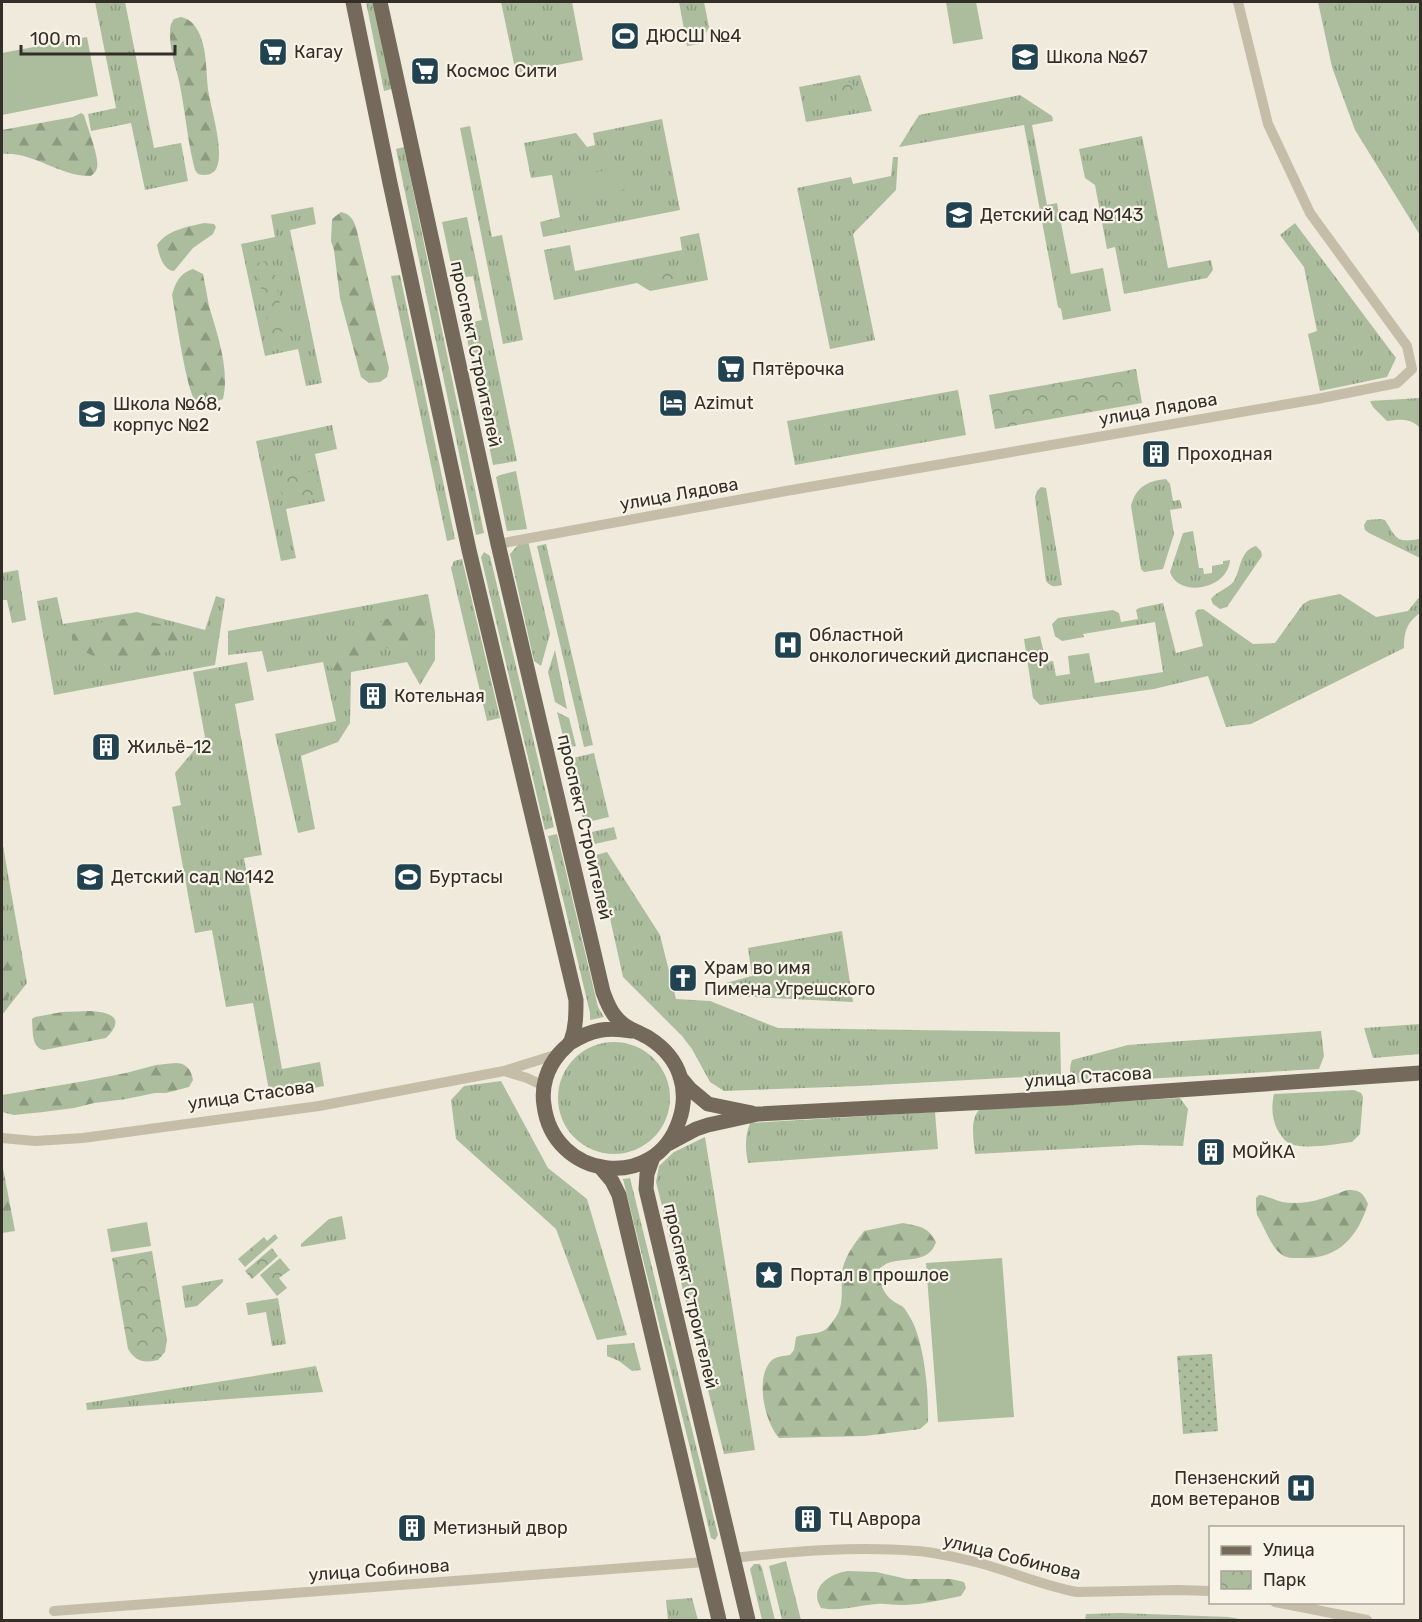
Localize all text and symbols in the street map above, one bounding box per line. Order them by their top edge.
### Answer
scale bar [21,18,176,56]
sports icon: ДЮСШ №4 [609,20,641,52]
place label: ДЮСШ №4 [646,25,742,47]
text: 100 m [30,28,81,50]
supermarket icon: Кагау [257,36,289,68]
place label: Кагау [294,41,343,63]
school or university icon: Школа №67 [1009,41,1041,73]
place label: Школа №67 [1046,46,1148,68]
supermarket icon: Космос Сити [409,55,441,87]
place label: Космос Сити [446,60,557,82]
school or university icon: Детский сад №143 [943,199,975,231]
place label: Детский сад №143 [980,204,1144,226]
street label: проспект Строителей [446,259,506,449]
supermarket icon: Пятёрочка [715,353,747,385]
place label: Пятёрочка [752,358,845,380]
hotel icon: Azimut [657,387,689,419]
street label: улица Лядова [1097,388,1219,430]
place label: Azimut [694,392,753,414]
place label: Школа №68, корпус №2 [113,393,222,436]
school or university icon: Школа №68, корпус №2 [76,398,108,430]
building icon: Проходная [1140,438,1172,470]
place label: Проходная [1177,443,1272,465]
street label: улица Лядова [618,473,740,515]
place label: Областной онкологический диспансер [809,624,1049,667]
hospital icon: Областной онкологический диспансер [772,629,804,661]
building icon: Котельная [357,680,389,712]
place label: Котельная [394,685,485,707]
building icon: Жильё-12 [90,731,122,763]
street label: проспект Строителей [553,732,617,922]
place label: Жильё-12 [127,736,212,758]
school or university icon: Детский сад №142 [74,861,106,893]
sports icon: Буртасы [392,861,424,893]
place label: Детский сад №142 [111,866,274,888]
place label: Буртасы [429,866,503,888]
place label: Храм во имя Пимена Угрешского [704,957,875,1000]
church icon: Храм во имя Пимена Угрешского [667,962,699,994]
street label: улица Стасова [1024,1062,1152,1092]
street label: улица Стасова [186,1075,316,1115]
building icon: МОЙКА [1195,1136,1227,1168]
place label: МОЙКА [1232,1141,1295,1163]
street label: проспект Строителей [659,1201,723,1391]
place icon: Портал в прошлое [753,1259,785,1291]
place label: Портал в прошлое [790,1264,949,1286]
place label: Пензенский дом ветеранов [1151,1467,1280,1510]
hospital icon: Пензенский дом ветеранов [1285,1472,1317,1504]
building icon: ТЦ Аврора [792,1503,824,1535]
place label: ТЦ Аврора [829,1508,921,1530]
building icon: Метизный двор [396,1512,428,1544]
place label: Метизный двор [433,1517,568,1539]
legend [1209,1526,1404,1604]
street label: улица Собинова [941,1529,1083,1585]
text: Улица [1263,1539,1315,1561]
street label: улица Собинова [308,1554,450,1586]
text: Парк [1263,1569,1307,1591]

